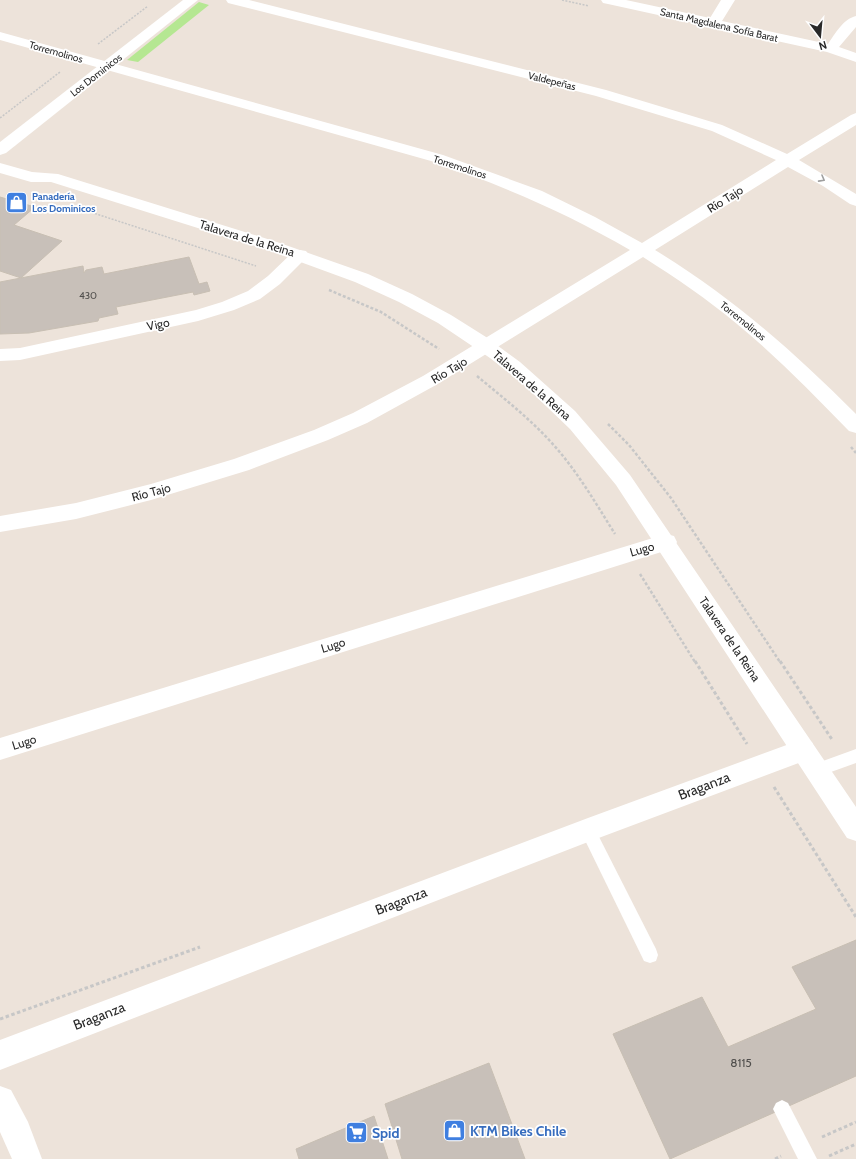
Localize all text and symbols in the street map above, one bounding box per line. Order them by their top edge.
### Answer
street label: Santa Magdalena Sofía Barat [659,5,780,45]
north arrow [800,16,840,56]
street label: Torremolinos [28,38,84,66]
text: N [817,38,828,53]
street label: Los Dominicos [67,51,125,99]
street label: Valdepeñas [527,69,577,93]
street label: Torremolinos [432,152,488,182]
one-way arrow [818,174,825,182]
street label: Río Tajo [704,182,746,216]
shop icon: Panadería Los Dominicos [4,189,30,215]
place label: Panadería Los Dominicos [32,190,95,215]
street label: Talavera de la Reina [198,216,297,260]
house number: 430 [79,289,97,302]
street label: Torremolinos [717,299,769,343]
street label: Vigo [145,314,171,334]
street label: Talavera de la Reina [490,347,574,423]
street label: Río Tajo [428,353,470,387]
street label: Río Tajo [130,480,172,504]
street label: Lugo [628,538,656,560]
street label: Talavera de la Reina [696,594,764,684]
street label: Lugo [319,634,347,656]
street label: Lugo [10,731,38,753]
street label: Braganza [675,768,733,804]
street label: Braganza [372,883,430,919]
street label: Braganza [70,998,128,1034]
house number: 8115 [730,1055,752,1070]
shop icon: KTM Bikes Chile [441,1118,467,1144]
supermarket icon: Spid [344,1120,370,1146]
place label: KTM Bikes Chile [470,1122,566,1140]
place label: Spid [372,1124,399,1142]

